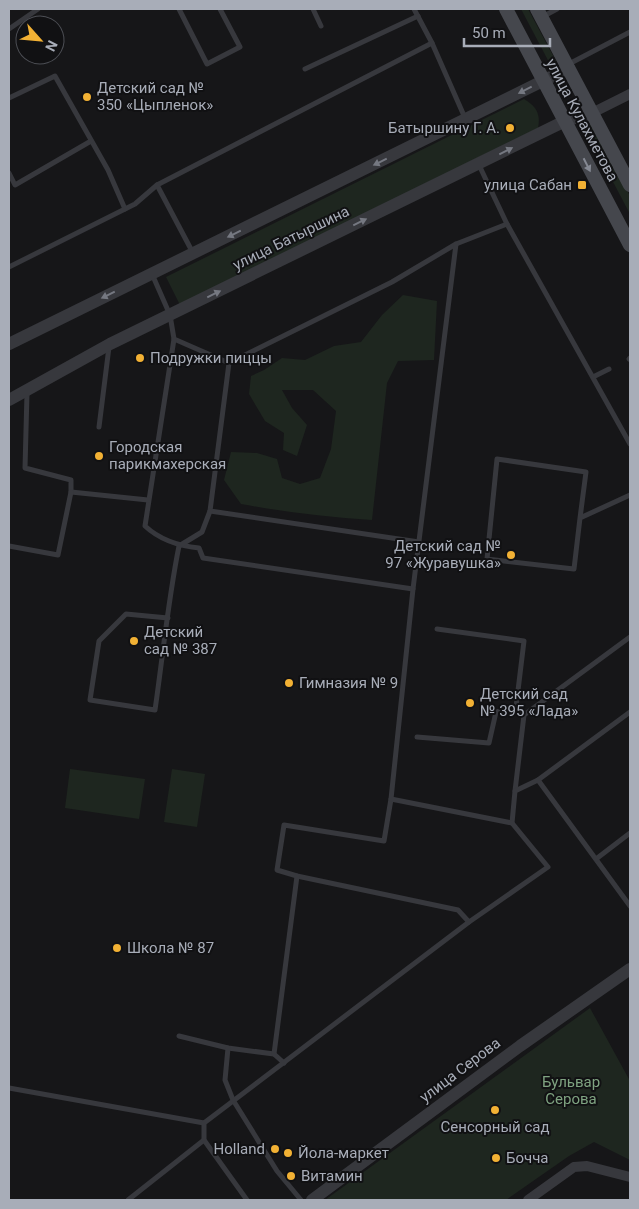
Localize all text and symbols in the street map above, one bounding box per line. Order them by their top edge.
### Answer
north arrow [15,15,65,65]
scale bar [464,15,550,47]
text: 50 m [472,24,506,42]
text: N [42,38,61,54]
street label: улица Кулахметова [542,56,622,184]
place label: Детский сад № 350 «Цыпленок» [97,79,213,114]
one-way arrow [518,86,533,94]
marker: Детский сад № 350 «Цыпленок» [81,91,93,103]
place label: Батыршину Г. А. [388,119,500,137]
marker: Батыршину Г. А. [504,122,516,134]
one-way arrow [499,147,513,155]
one-way arrow [583,157,591,172]
one-way arrow [373,159,387,167]
place label: улица Сабан [484,176,572,194]
marker: улица Сабан [576,179,588,191]
street label: улица Батыршина [230,202,352,274]
one-way arrow [353,218,367,226]
one-way arrow [227,230,241,238]
one-way arrow [207,289,221,297]
one-way arrow [101,292,115,300]
place label: Подружки пиццы [150,349,272,367]
marker: Подружки пиццы [134,352,146,364]
place label: Городская парикмахерская [109,438,226,473]
marker: Городская парикмахерская [93,450,105,462]
place label: Детский сад № 97 «Журавушка» [385,537,501,572]
marker: Детский сад № 97 «Журавушка» [505,549,517,561]
place label: Детский сад № 387 [144,623,217,658]
marker: Детский сад № 387 [128,635,140,647]
place label: Гимназия № 9 [299,674,398,692]
marker: Гимназия № 9 [283,677,295,689]
place label: Детский сад № 395 «Лада» [480,685,578,720]
marker: Детский сад № 395 «Лада» [464,697,476,709]
place label: Школа № 87 [127,939,214,957]
marker: Школа № 87 [111,942,123,954]
street label: улица Серова [416,1034,504,1106]
park label: Бульвар Серова [542,1073,600,1108]
marker: Сенсорный сад [489,1104,501,1116]
place label: Сенсорный сад [441,1118,549,1136]
place label: Holland [214,1140,265,1158]
marker: Holland [269,1143,281,1155]
place label: Йола-маркет [298,1144,389,1162]
marker: Йола-маркет [282,1147,294,1159]
place label: Бочча [506,1149,549,1167]
marker: Бочча [490,1152,502,1164]
place label: Витамин [301,1167,363,1185]
marker: Витамин [285,1170,297,1182]

